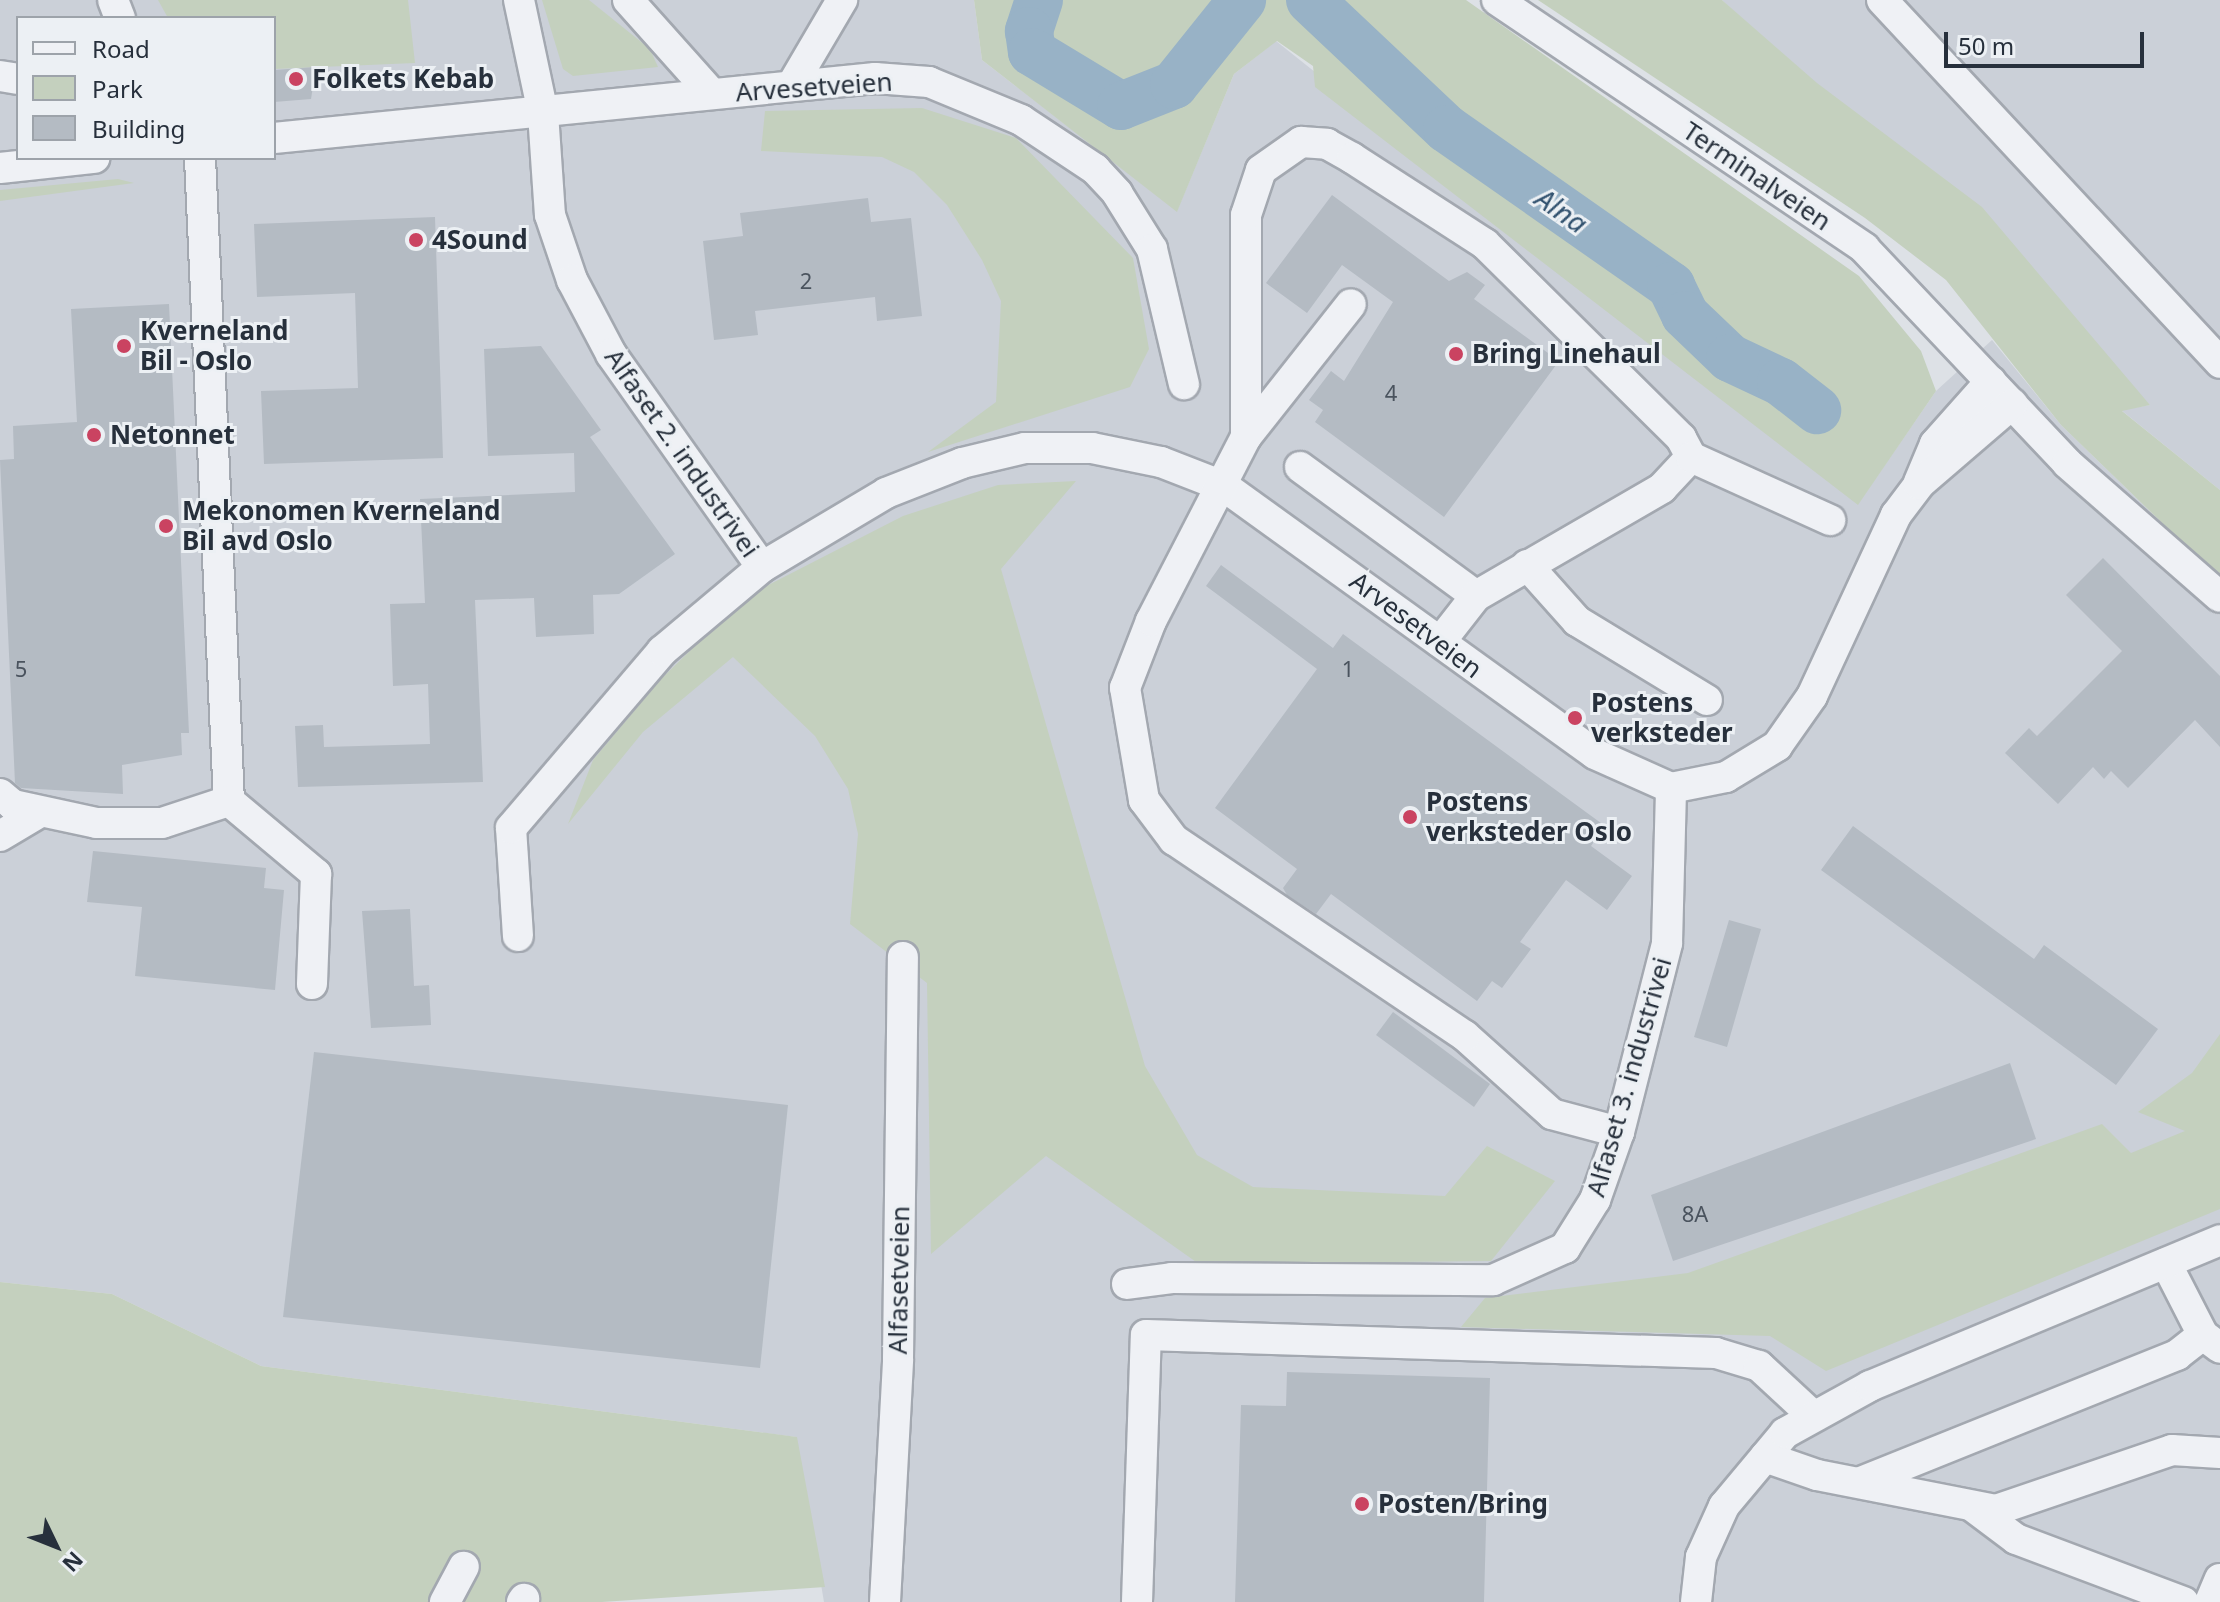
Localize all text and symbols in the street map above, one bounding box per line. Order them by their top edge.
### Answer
legend [16,16,276,160]
scale bar [1948,16,2148,66]
text: 50 m [1958,29,2014,62]
text: Road [92,32,150,65]
place label: Folkets Kebab [312,63,494,95]
street label: Arvesetveien [735,66,893,108]
marker: Folkets Kebab [287,70,305,88]
text: Park [92,72,143,105]
text: Building [92,112,185,145]
street label: Terminalveien [1677,115,1837,237]
water label: Alna [1530,180,1594,240]
place label: 4Sound [432,224,528,256]
marker: 4Sound [407,231,425,249]
house number: 2 [800,268,812,294]
place label: Kverneland Bil - Oslo [140,315,288,376]
marker: Kverneland Bil - Oslo [115,337,133,355]
place label: Bring Linehaul [1472,338,1661,370]
street label: Alfaset 2. industrivei [598,343,766,563]
marker: Bring Linehaul [1447,345,1465,363]
house number: 4 [1385,380,1397,406]
place label: Netonnet [110,419,235,451]
marker: Netonnet [85,426,103,444]
place label: Mekonomen Kverneland Bil avd Oslo [182,495,500,556]
marker: Mekonomen Kverneland Bil avd Oslo [157,517,175,535]
street label: Arvesetveien [1344,565,1488,685]
house number: 5 [15,656,27,682]
house number: 1 [1342,656,1354,682]
place label: Postens verksteder [1591,687,1733,748]
marker: Postens verksteder [1566,709,1584,727]
place label: Postens verksteder Oslo [1426,786,1632,848]
marker: Postens verksteder Oslo [1401,808,1419,826]
street label: Alfaset 3. industrivei [1580,954,1678,1200]
house number: 8A [1682,1201,1708,1227]
street label: Alfasetveien [882,1205,916,1355]
place label: Posten/Bring [1378,1488,1548,1520]
marker: Posten/Bring [1353,1495,1371,1513]
north arrow [16,1506,96,1586]
text: N [56,1546,91,1579]

